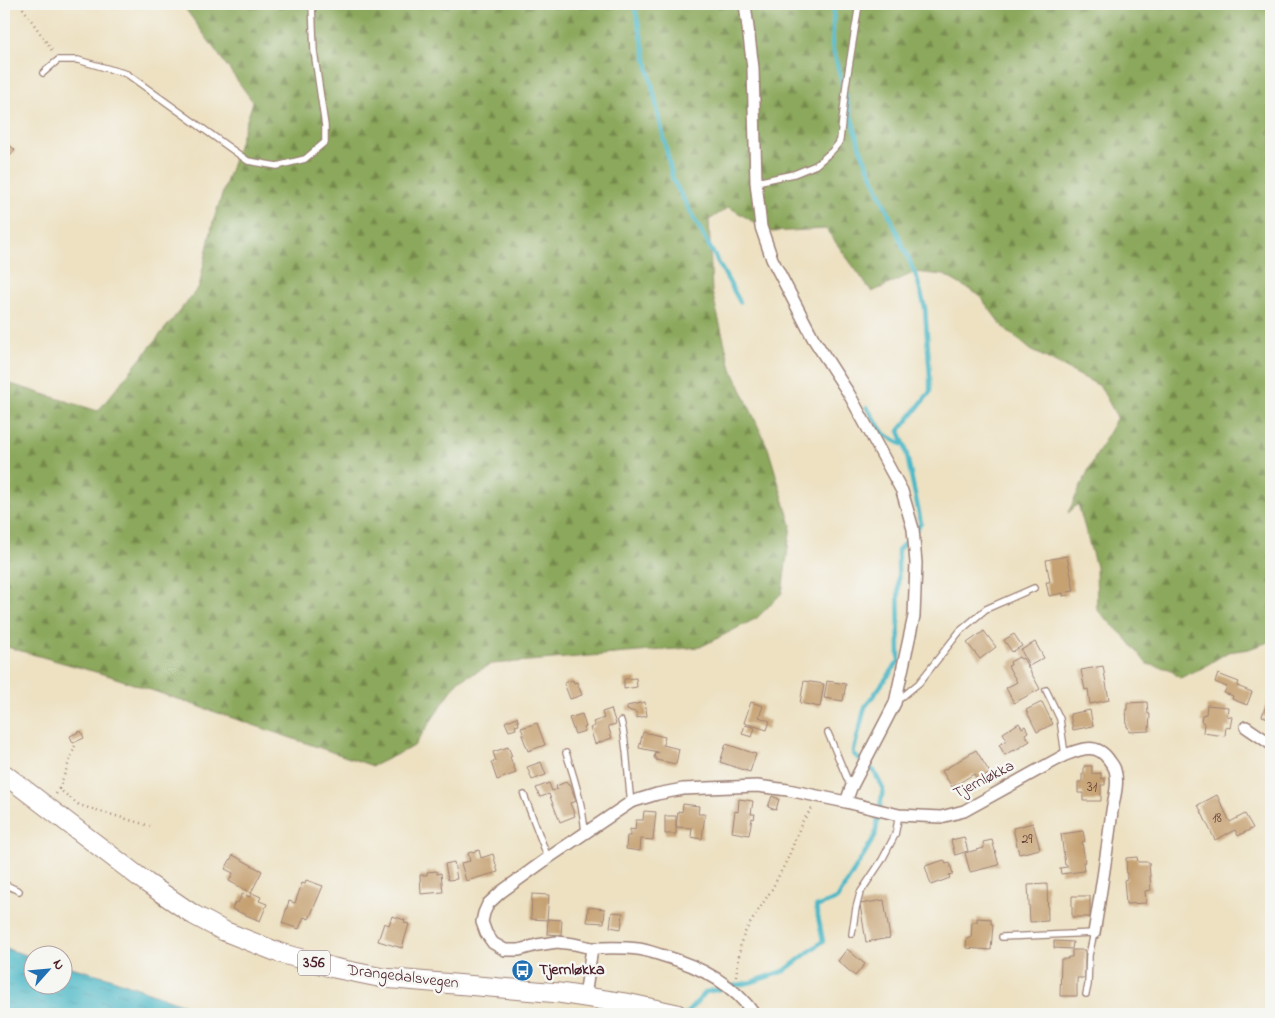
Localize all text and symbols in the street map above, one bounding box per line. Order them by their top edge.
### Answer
street label: Tjernløkka [949,754,1019,806]
house number: 31 [1087,777,1098,798]
house number: 18 [1212,808,1222,829]
house number: 29 [1021,829,1033,850]
north arrow [22,946,72,996]
road number: 356 [298,950,330,976]
text: N [47,956,70,974]
street label: Drangedalsvegen [345,958,460,996]
bus stop icon: Tjernløkka [511,958,535,982]
place label: Tjernløkka [539,958,605,982]

